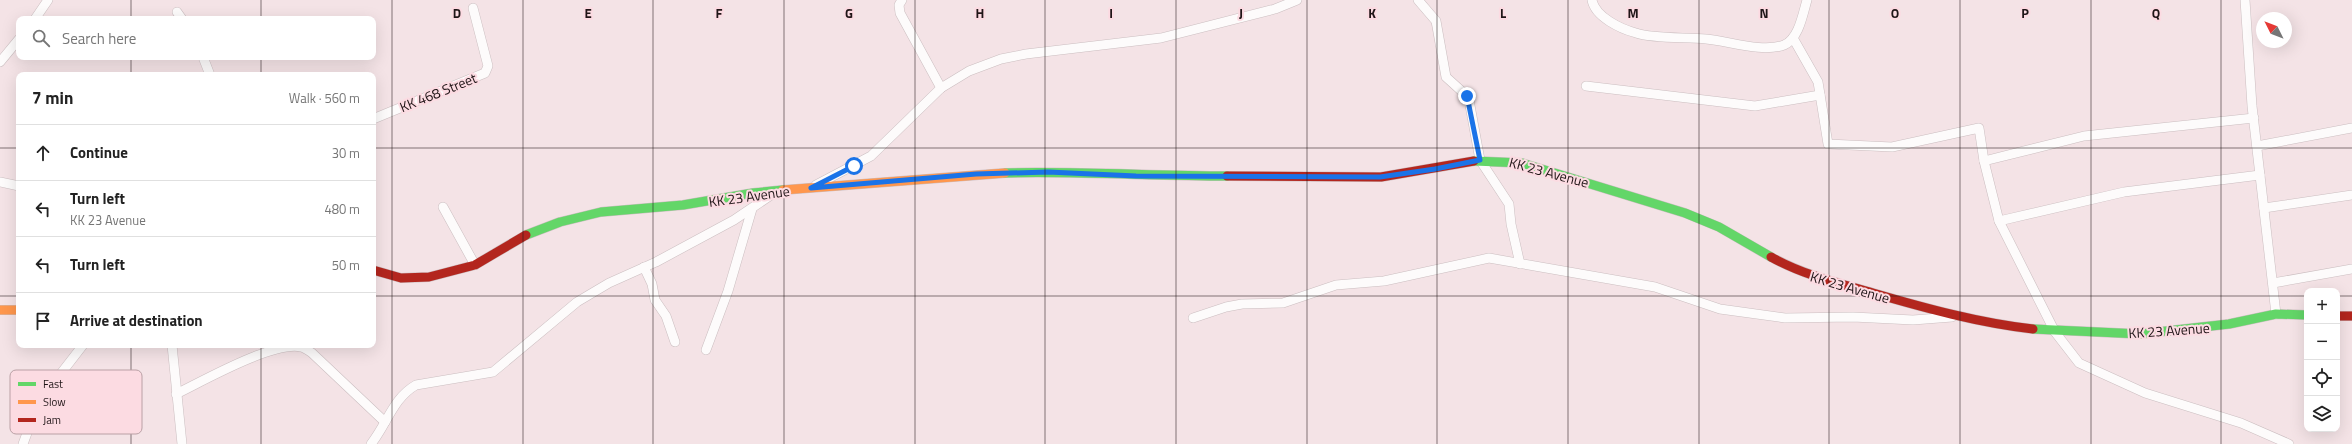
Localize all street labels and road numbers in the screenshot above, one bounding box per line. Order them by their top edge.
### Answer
street label: KK 468 Street [396,67,480,117]
street label: KK 23 Avenue [1507,151,1591,193]
street label: KK 23 Avenue [707,180,791,212]
street label: KK 23 Avenue [1808,266,1892,308]
street label: KK 23 Avenue [2128,317,2210,343]

